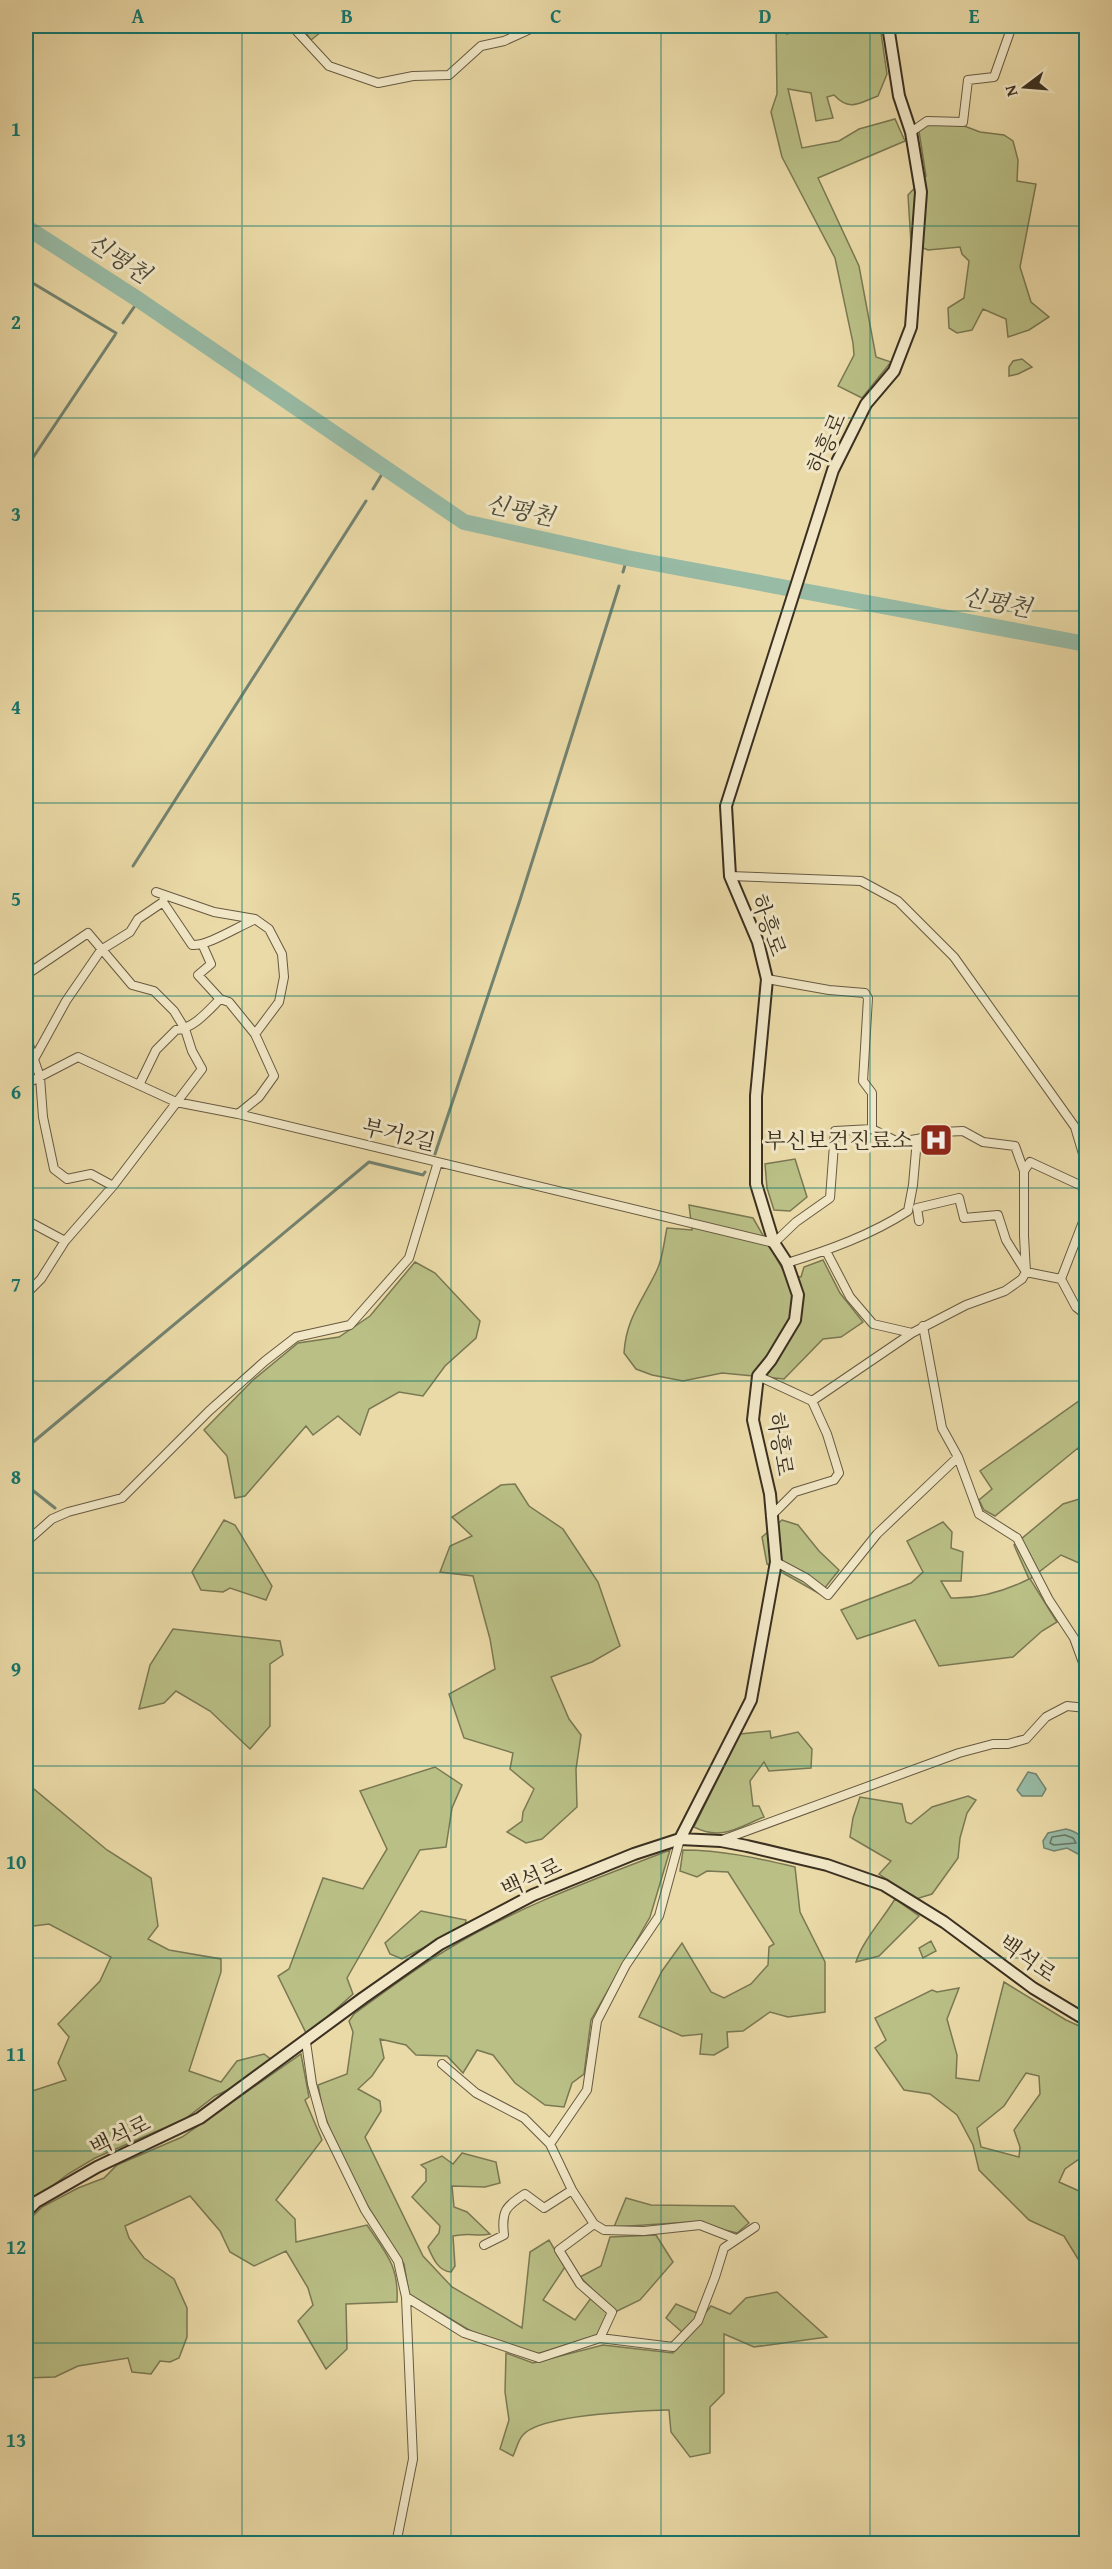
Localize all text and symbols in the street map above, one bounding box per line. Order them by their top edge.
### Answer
text: A [132,1,145,30]
text: B [341,1,353,30]
text: C [550,1,562,30]
text: D [758,1,772,30]
text: E [969,1,980,30]
north arrow [995,57,1055,117]
text: N [997,82,1024,100]
text: 1 [11,114,21,143]
water label: 신평천 [80,224,159,293]
text: 2 [11,307,21,336]
street label: 하흥로 [798,407,854,479]
water label: 신평천 [482,486,559,535]
text: 3 [11,499,21,528]
water label: 신평천 [960,578,1036,626]
text: 4 [11,692,21,721]
text: 5 [11,884,21,913]
street label: 하흥로 [743,890,795,960]
text: 6 [11,1077,21,1106]
street label: 부거2길 [359,1110,439,1158]
hospital icon: 부신보건진료소 [918,1122,954,1158]
place label: 부신보건진료소 [764,1124,913,1156]
text: 7 [11,1269,21,1298]
street label: 하흥로 [760,1410,802,1478]
text: 8 [11,1462,21,1491]
text: 9 [11,1654,21,1683]
text: 10 [6,1847,26,1876]
street label: 백석로 [495,1849,567,1905]
street label: 백석로 [993,1927,1063,1989]
text: 11 [6,2039,26,2068]
street label: 백석로 [84,2107,156,2163]
text: 12 [6,2232,26,2261]
text: 13 [6,2425,26,2454]

